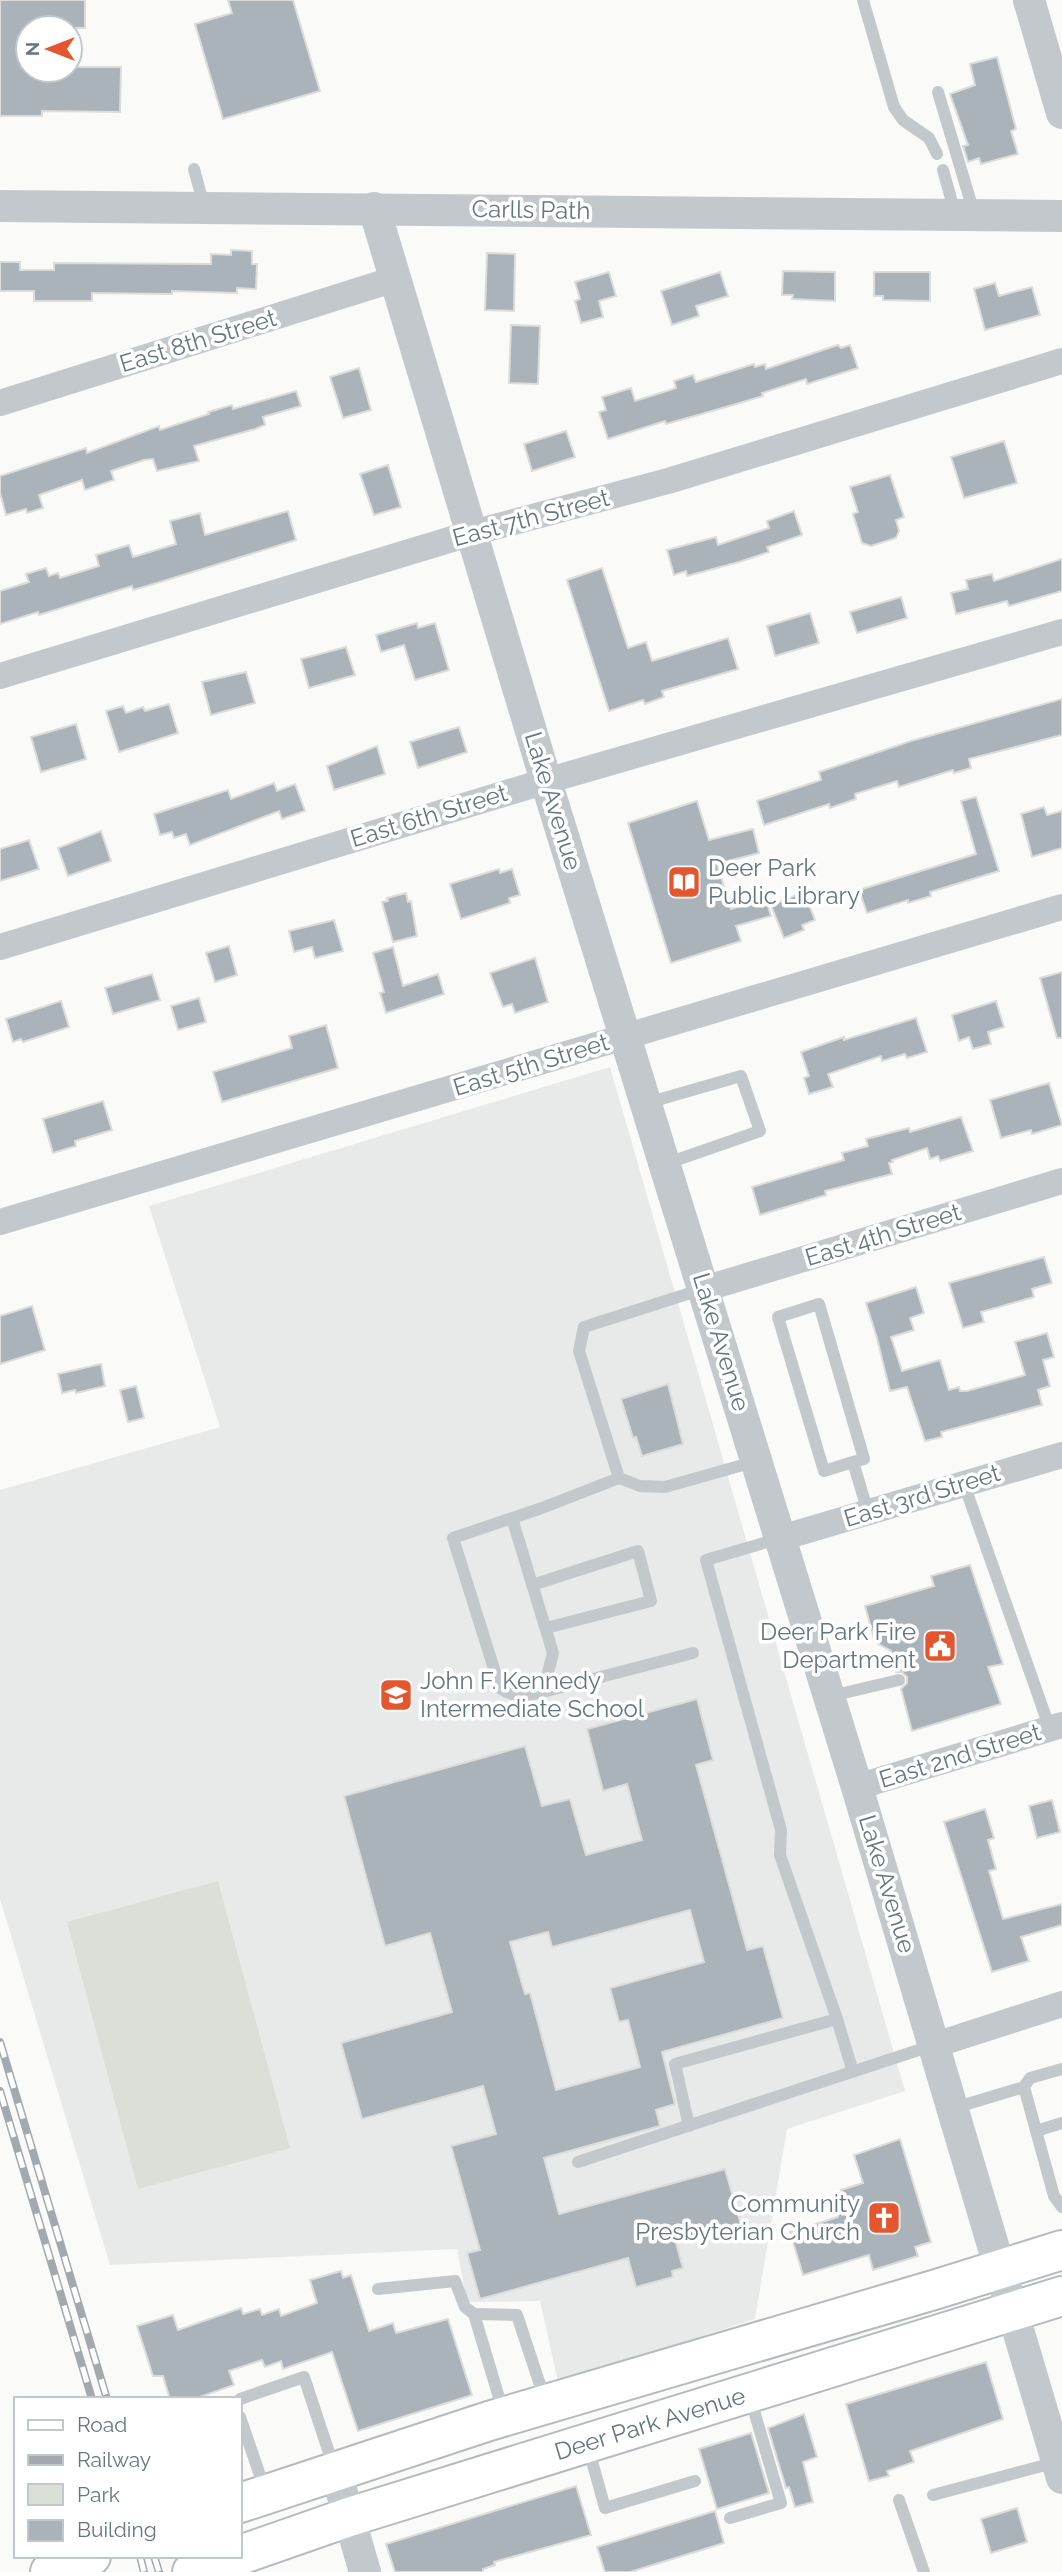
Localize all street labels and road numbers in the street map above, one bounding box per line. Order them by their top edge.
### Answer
street label: Carlls Path [471,194,591,225]
street label: East 8th Street [116,303,280,378]
street label: East 7th Street [449,483,612,552]
street label: Lake Avenue [519,728,588,873]
street label: East 6th Street [347,778,511,853]
street label: East 5th Street [450,1027,612,1102]
street label: East 4th Street [802,1197,964,1272]
street label: Lake Avenue [687,1269,756,1414]
street label: East 3rd Street [840,1458,1003,1533]
street label: East 2nd Street [876,1717,1044,1794]
street label: Lake Avenue [853,1811,922,1956]
street label: Deer Park Avenue [551,2381,749,2466]

